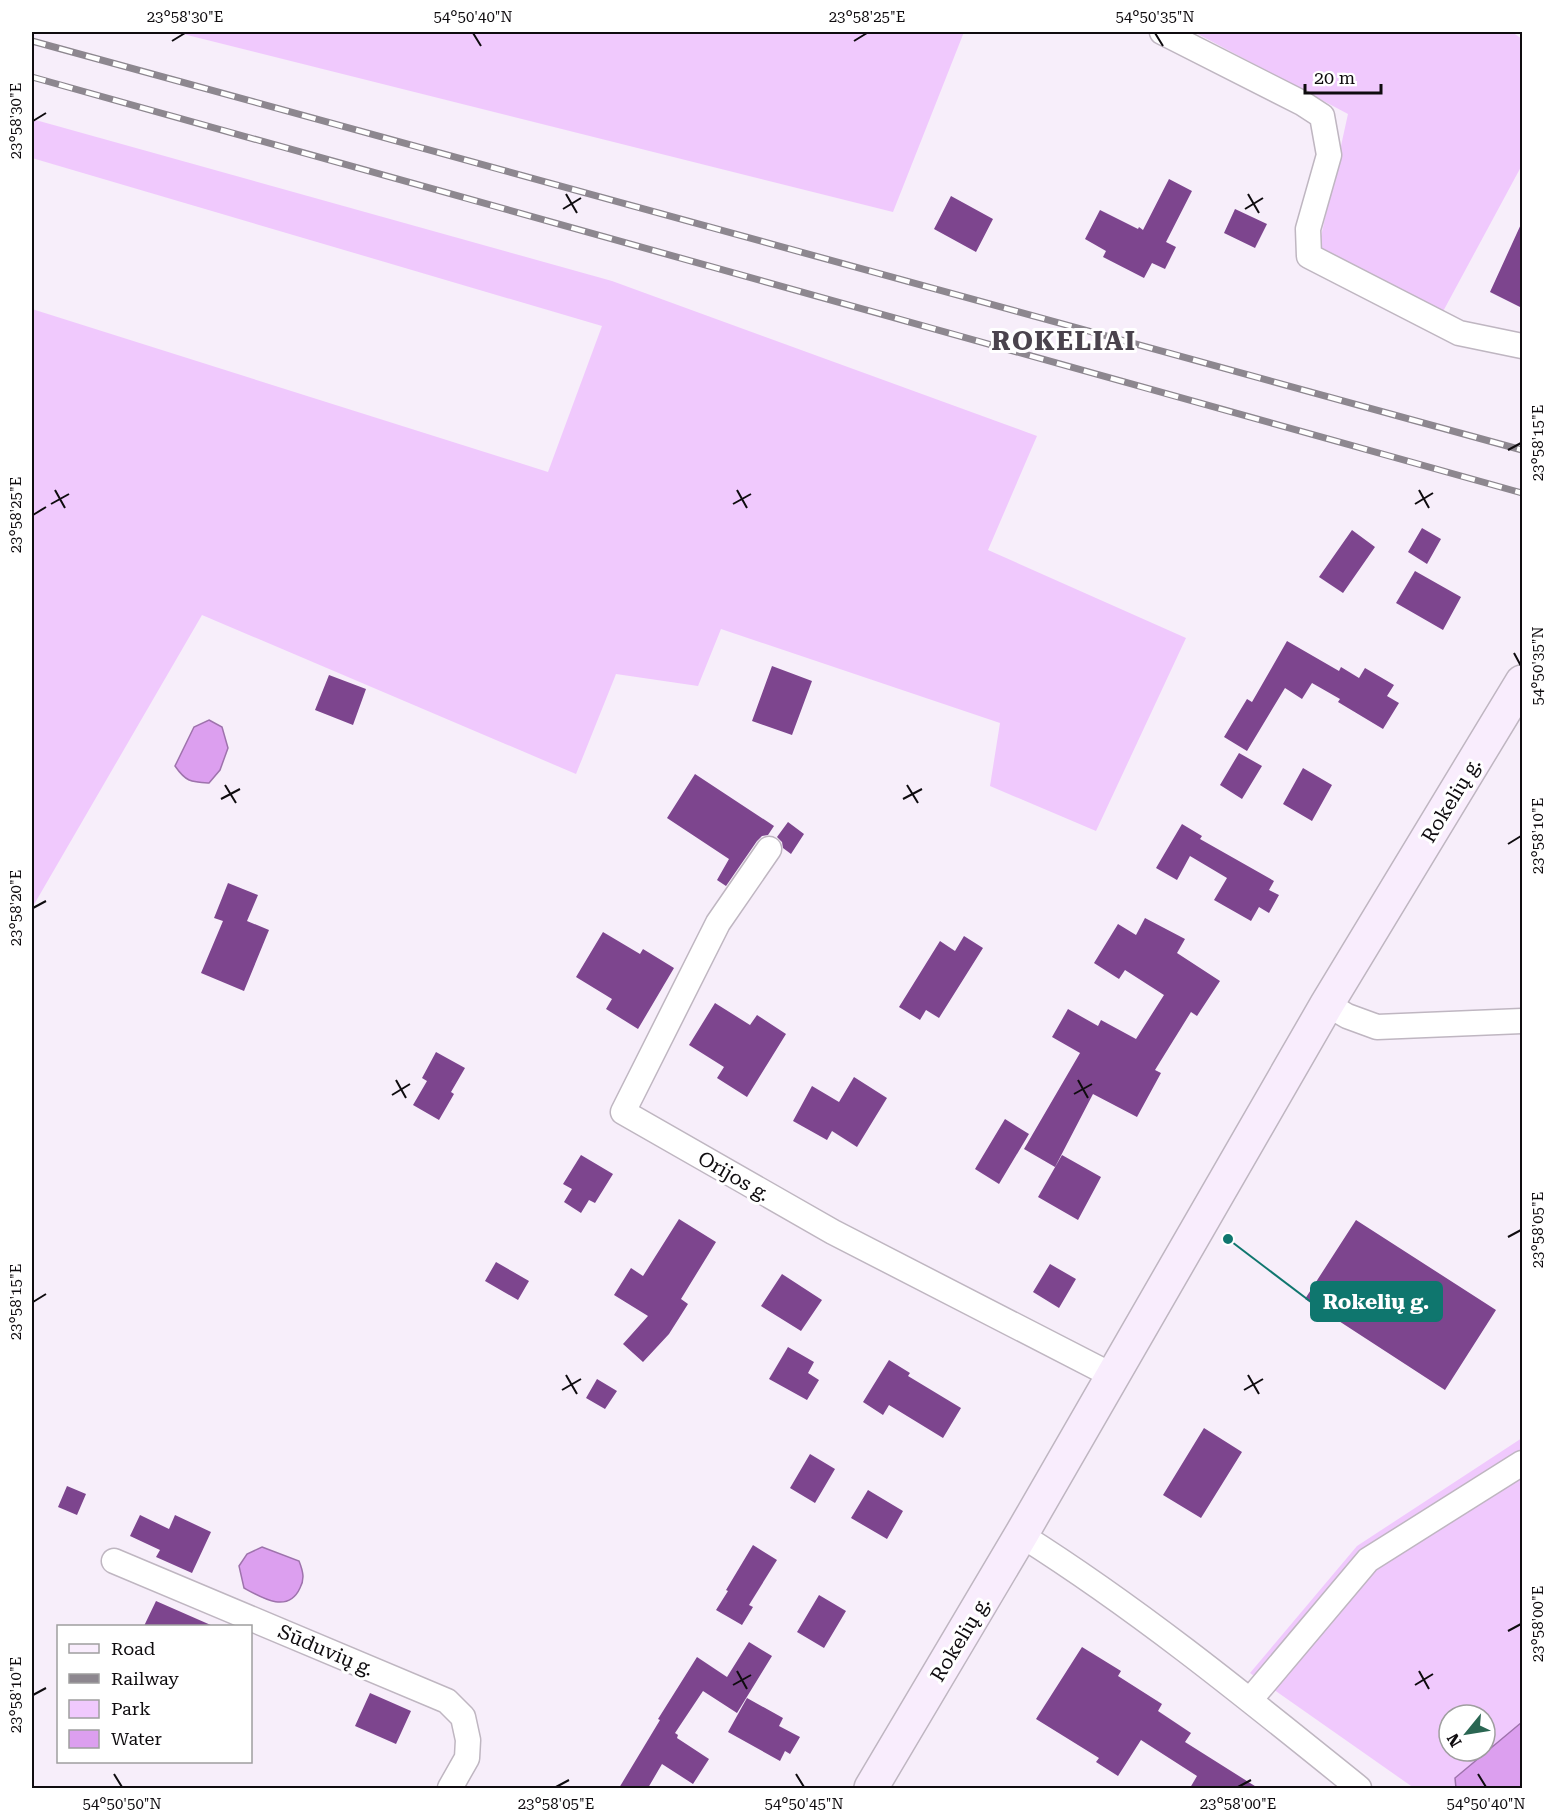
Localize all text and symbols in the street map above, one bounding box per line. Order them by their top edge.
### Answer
text: 23°58'30"E [147,8,223,26]
text: 54°50'40"N [433,8,513,26]
text: 23°58'25"E [829,8,905,26]
text: 54°50'35"N [1115,8,1195,26]
scale bar [1305,57,1382,95]
text: 20 m [1314,67,1355,88]
text: 23°58'30"E [7,83,25,159]
district label: ROKELIAI [991,326,1137,356]
text: 23°58'15"E [1529,405,1547,481]
text: 23°58'25"E [7,477,25,553]
text: 54°50'35"N [1529,626,1547,706]
street label: Rokelių g. [1416,753,1486,847]
text: 23°58'10"E [1529,798,1547,874]
text: 23°58'20"E [7,870,25,946]
street label: Orijos g. [694,1146,774,1206]
text: 23°58'05"E [1529,1192,1547,1268]
text: 23°58'15"E [7,1264,25,1340]
callout: Rokelių g. [1311,1282,1442,1321]
text: Rokelių g. [1323,1290,1429,1314]
text: 23°58'00"E [1529,1586,1547,1662]
street label: Rokelių g. [925,1592,995,1686]
street label: Sūduvių g. [275,1619,377,1681]
legend [57,1625,252,1763]
text: Road [111,1638,156,1659]
text: 23°58'10"E [7,1657,25,1733]
text: Railway [111,1668,179,1689]
text: Park [111,1698,151,1719]
north arrow [1437,1703,1497,1763]
text: Water [111,1728,162,1749]
text: N [1443,1730,1466,1750]
text: 54°50'50"N [82,1795,162,1813]
text: 23°58'05"E [518,1795,594,1813]
text: 54°50'45"N [764,1795,844,1813]
text: 23°58'00"E [1200,1795,1276,1813]
text: 54°50'40"N [1446,1795,1526,1813]

